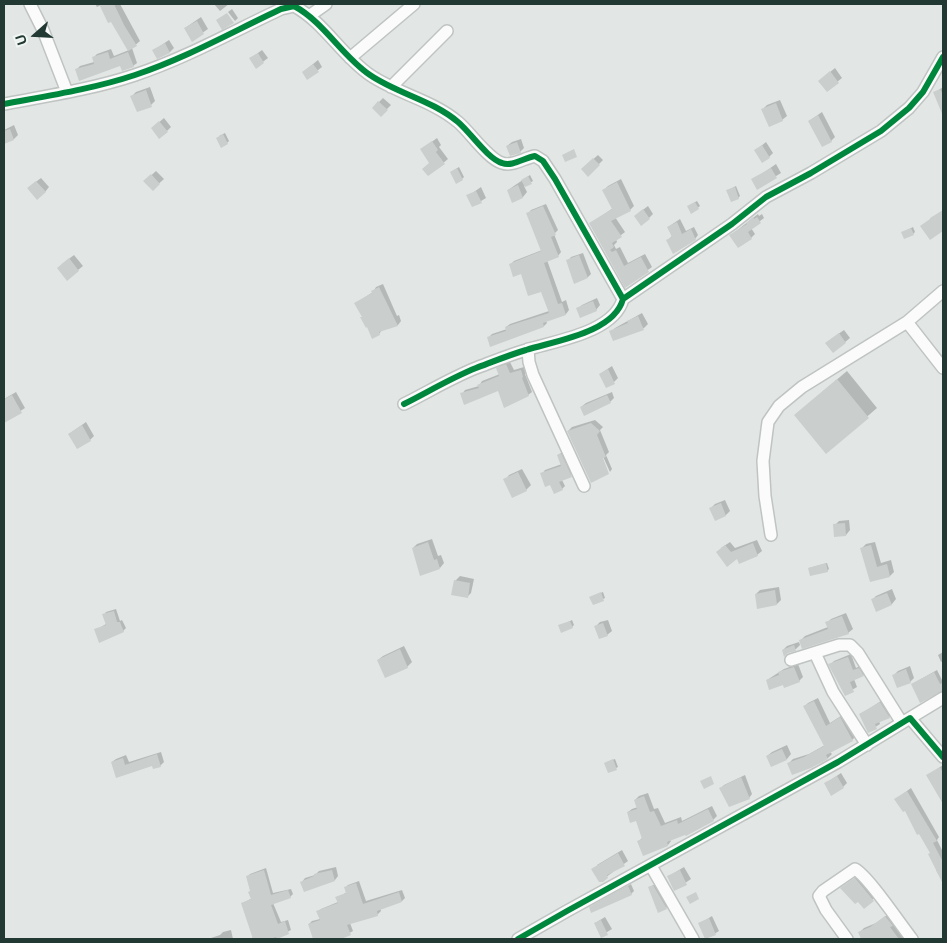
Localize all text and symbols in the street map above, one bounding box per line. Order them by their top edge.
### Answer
north arrow [10,10,60,60]
text: U [12,32,30,47]

